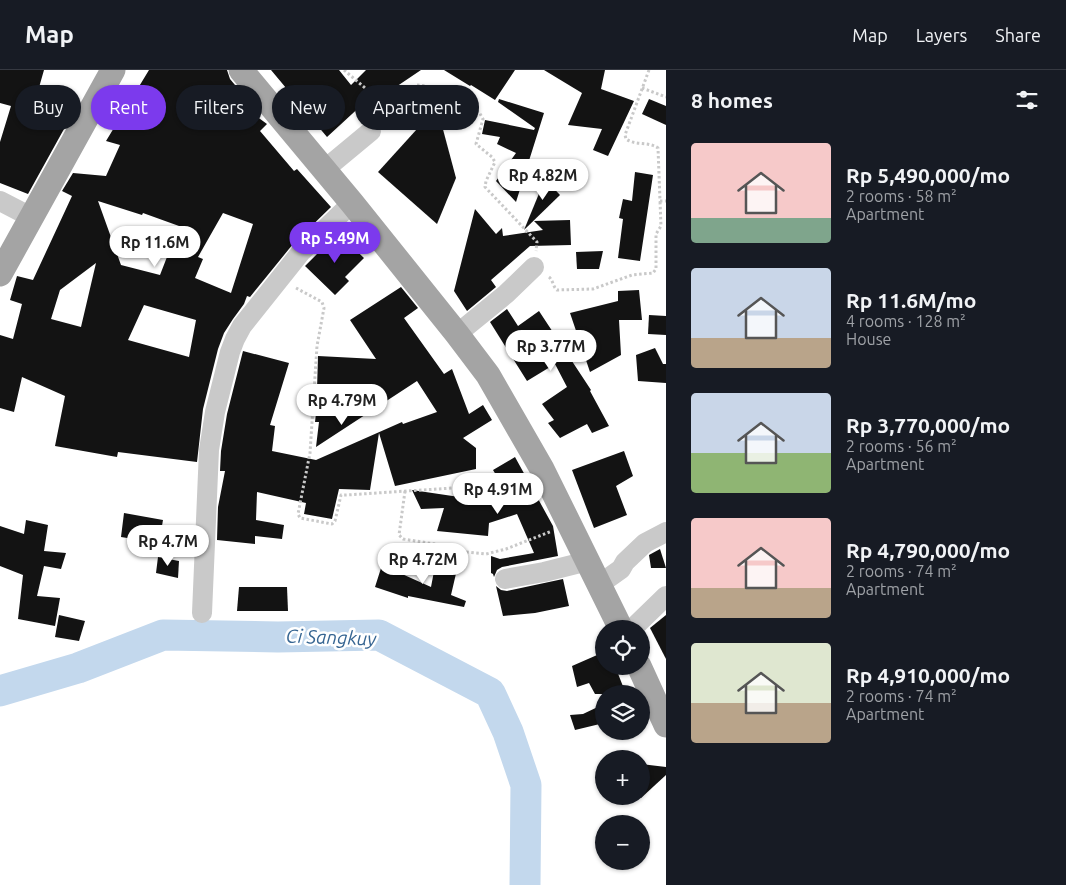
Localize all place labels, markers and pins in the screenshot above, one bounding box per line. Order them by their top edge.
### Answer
pin: Rp 4.82M [491,158,595,201]
pin: Rp 5.49M [283,222,387,264]
pin: Rp 11.6M [103,226,207,268]
pin: Rp 3.77M [499,330,603,372]
pin: Rp 4.79M [290,384,394,426]
pin: Rp 4.91M [446,472,550,515]
pin: Rp 4.7M [122,524,214,567]
pin: Rp 4.72M [371,542,475,585]

